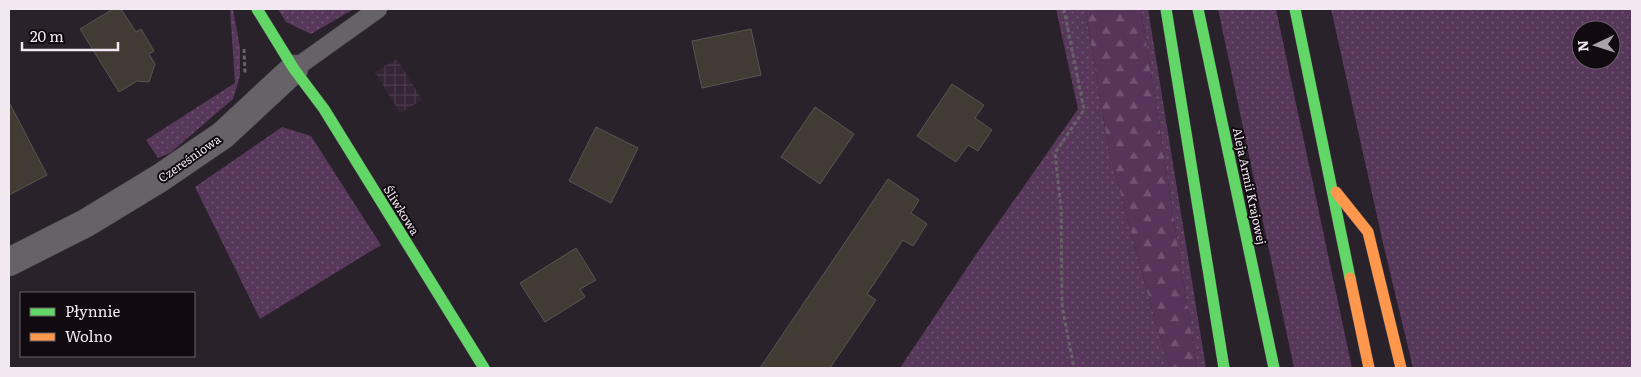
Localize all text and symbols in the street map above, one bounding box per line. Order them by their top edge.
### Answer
scale bar [22,20,119,52]
north arrow [1571,20,1621,70]
text: 20 m [30,24,64,47]
text: N [1572,39,1592,53]
street label: Aleja Armii Krajowej [1229,126,1271,246]
street label: Czereśniowa [154,129,224,186]
street label: Śliwkowa [380,182,425,239]
legend [20,292,195,357]
text: Płynnie [65,299,120,322]
text: Wolno [65,324,112,347]

